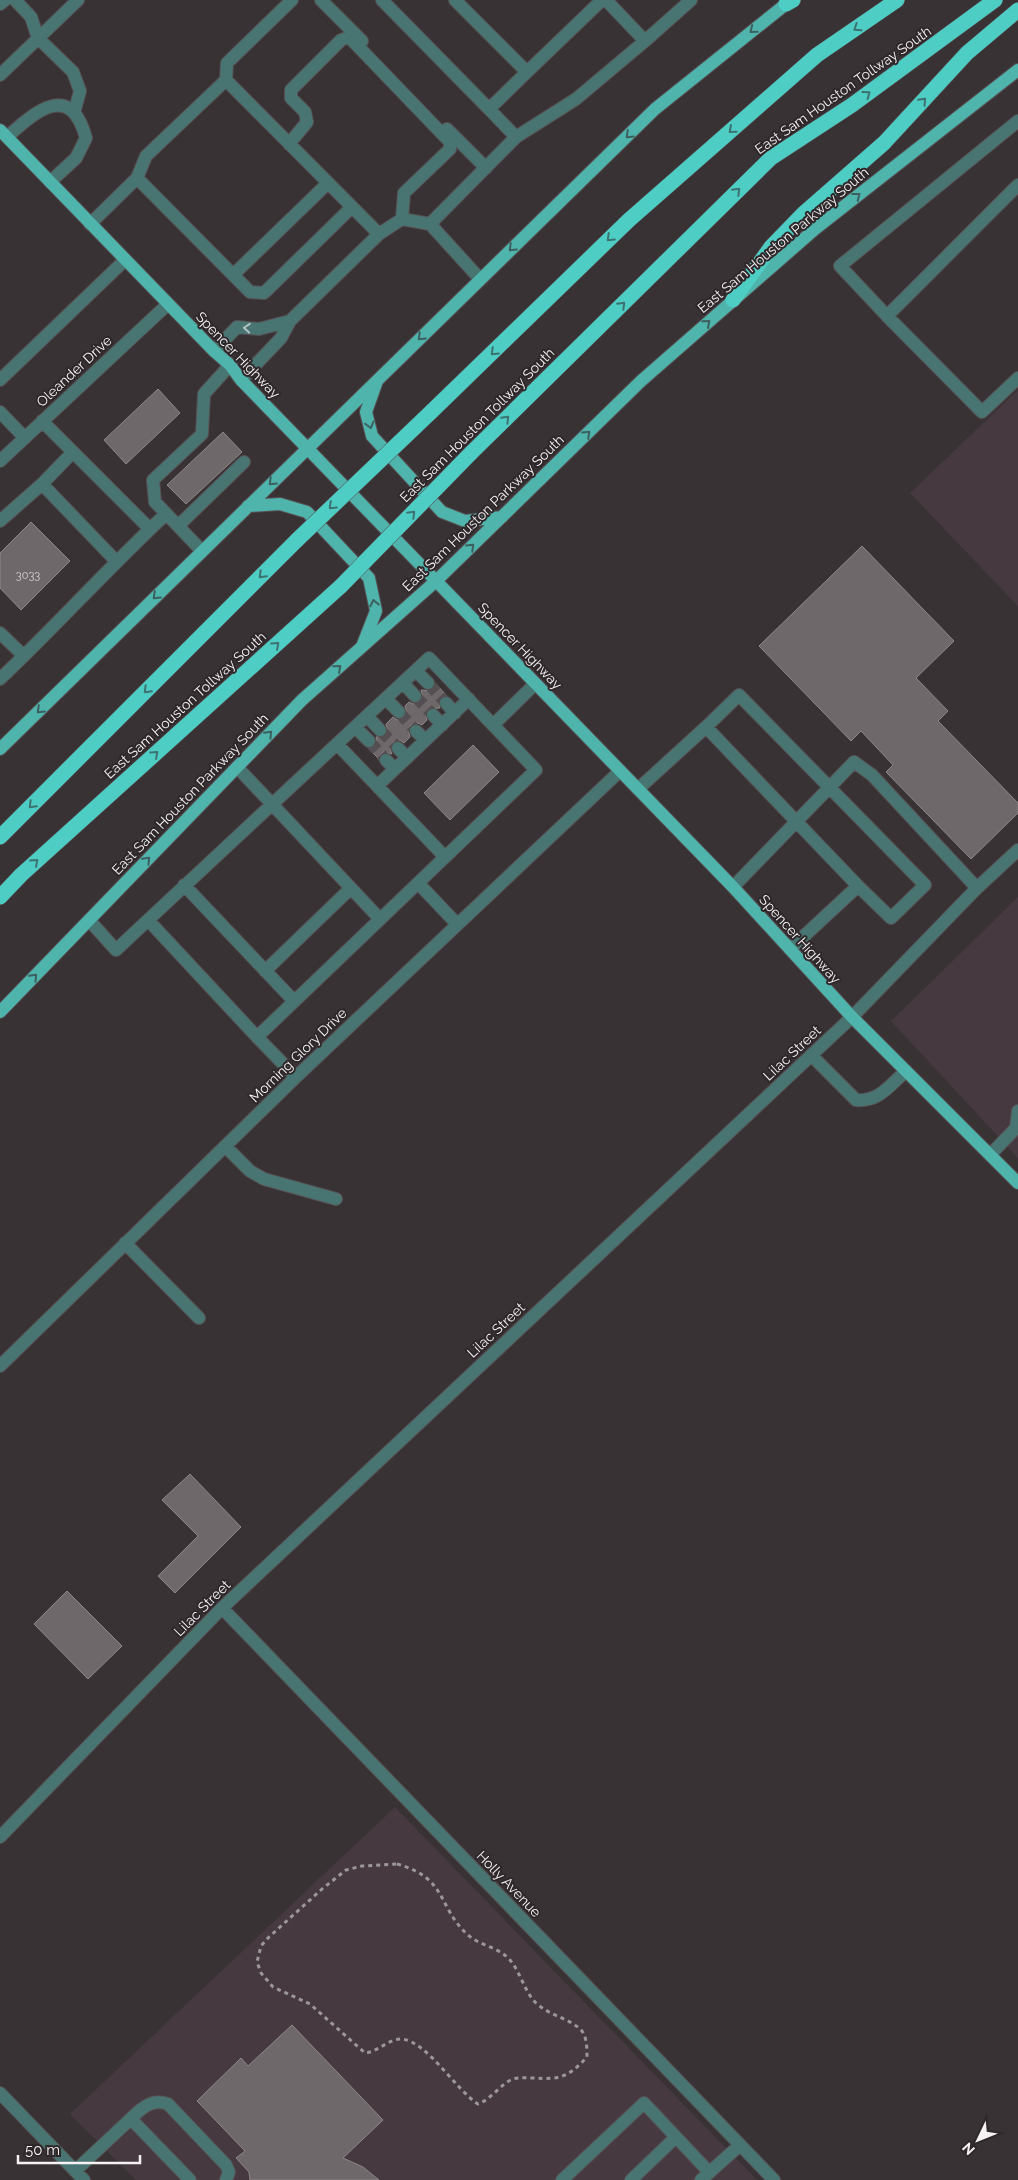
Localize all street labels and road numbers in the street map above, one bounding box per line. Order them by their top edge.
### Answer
street label: East Sam Houston Tollway South [752,23,934,157]
street label: East Sam Houston Parkway South [694,164,872,316]
street label: Spencer Highway [193,309,284,402]
street label: Oleander Drive [33,332,115,410]
street label: East Sam Houston Tollway South [397,345,557,505]
street label: East Sam Houston Parkway South [399,432,567,594]
street label: Spencer Highway [475,600,566,693]
street label: East Sam Houston Tollway South [101,628,269,782]
street label: East Sam Houston Parkway South [109,710,271,878]
street label: Spencer Highway [756,891,844,987]
street label: Morning Glory Drive [246,1005,350,1105]
street label: Lilac Street [760,1022,824,1084]
street label: Lilac Street [464,1299,528,1361]
street label: Lilac Street [171,1576,234,1639]
street label: Holly Avenue [474,1848,544,1920]

